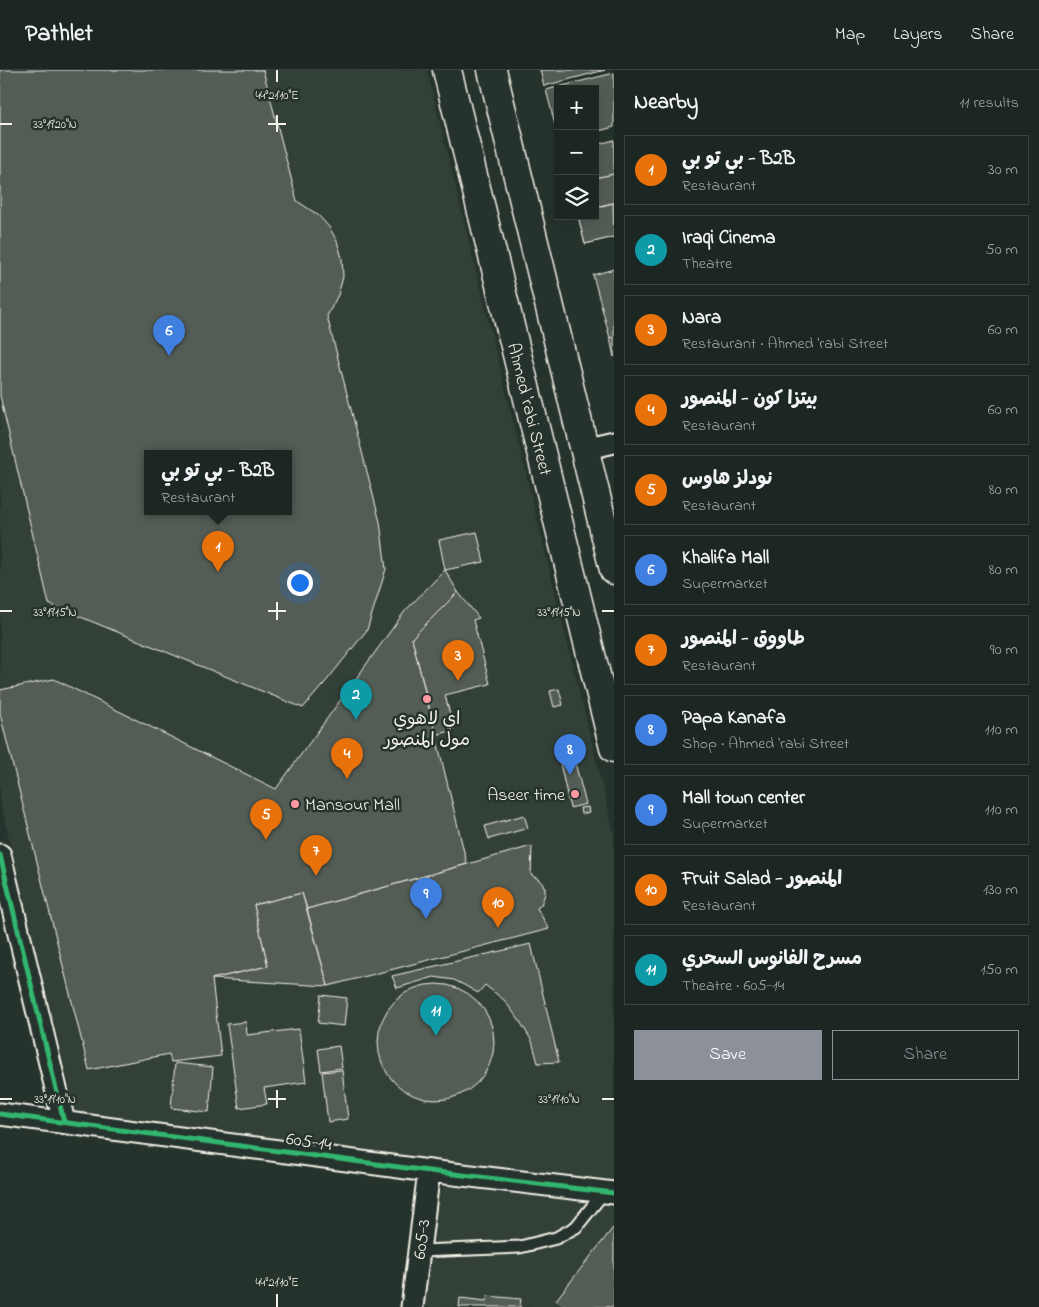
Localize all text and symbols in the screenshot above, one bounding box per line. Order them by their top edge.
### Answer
text: Pathlet [25,17,93,52]
text: Map [835,22,865,48]
text: Layers [893,22,943,48]
text: Share [971,22,1014,48]
map controls [554,85,599,220]
button: + [554,85,599,130]
text: 44°21'10"E [255,87,299,105]
text: Nearby [634,88,698,118]
text: 11 results [959,91,1019,115]
text: 33°19'20"N [33,116,77,134]
button: − [554,130,599,175]
text: بي تو بي - B2B [682,146,795,173]
text: 1 [648,158,654,182]
text: 30 m [988,158,1018,182]
text: Restaurant [682,174,756,198]
button: layers [554,175,599,220]
text: Iraqi Cinema [682,225,775,252]
text: 2 [647,238,655,262]
text: 50 m [986,238,1018,262]
text: Theatre [682,252,732,276]
text: Nara [682,305,721,332]
pin: 6 [153,315,185,356]
text: 3 [648,318,654,342]
text: 60 m [988,318,1018,342]
text: Restaurant · Ahmed 'rabi Street [682,332,889,356]
street label: Ahmed 'rabi Street [499,340,557,479]
text: بيتزا كون - المنصور [682,386,818,413]
text: 4 [648,398,654,422]
text: 60 m [988,398,1018,422]
text: Restaurant [682,414,756,438]
popup [144,450,292,515]
text: بي تو بي - B2B [161,458,275,485]
text: نودلز هاوس [682,466,774,493]
text: 5 [646,478,656,502]
text: 80 m [989,478,1018,502]
text: Restaurant [161,486,235,510]
text: Restaurant [682,494,756,518]
pin: 1 [202,531,234,572]
text: Khalifa Mall [682,545,769,572]
text: 6 [647,558,655,582]
text: 80 m [989,558,1018,582]
your location [287,570,313,596]
text: Supermarket [682,572,768,596]
text: 33°19'15"N [33,604,77,622]
text: 33°19'15"N [537,604,581,622]
text: طاووق - المنصور [682,626,805,653]
text: 7 [648,638,654,662]
text: 90 m [990,638,1018,662]
pin: 3 [442,640,474,681]
text: Restaurant [682,654,756,678]
pin: 2 [340,679,372,720]
marker: اي لاهوي مول المنصور [421,693,433,705]
text: Papa Kanafa [682,705,786,732]
place label: اي لاهوي مول المنصور [382,707,470,754]
text: 8 [648,718,654,742]
text: 110 m [984,718,1018,742]
text: Shop · Ahmed 'rabi Street [682,732,849,756]
pin: 8 [554,734,586,775]
pin: 4 [331,738,363,779]
place label: Aseer time [487,783,566,809]
text: Mall town center [682,785,805,812]
marker: Aseer time [569,788,581,800]
place label: Mansour Mall [305,793,400,819]
marker: Mansour Mall [289,798,301,810]
text: 9 [649,798,653,822]
text: 110 m [984,798,1018,822]
pin: 5 [250,799,282,840]
text: Supermarket [682,812,768,836]
pin: 7 [300,835,332,876]
text: Fruit Salad - المنصور [682,866,842,893]
pin: 9 [410,878,442,919]
text: 10 [645,878,657,902]
text: 130 m [983,878,1018,902]
pin: 10 [482,887,514,928]
text: Restaurant [682,894,756,918]
text: مسرح الفانوس السحري [682,946,862,973]
text: 11 [646,958,656,982]
text: 150 m [980,958,1018,982]
text: Theatre · 605-14 [682,974,784,998]
pin: 11 [420,995,452,1036]
button: Save [634,1030,822,1080]
button: Share [832,1030,1019,1080]
text: 33°19'10"N [34,1091,76,1109]
text: 33°19'10"N [538,1091,580,1109]
street label: 605-14 [284,1127,334,1159]
street label: 605-3 [408,1218,438,1261]
text: 44°21'10"E [255,1274,299,1292]

